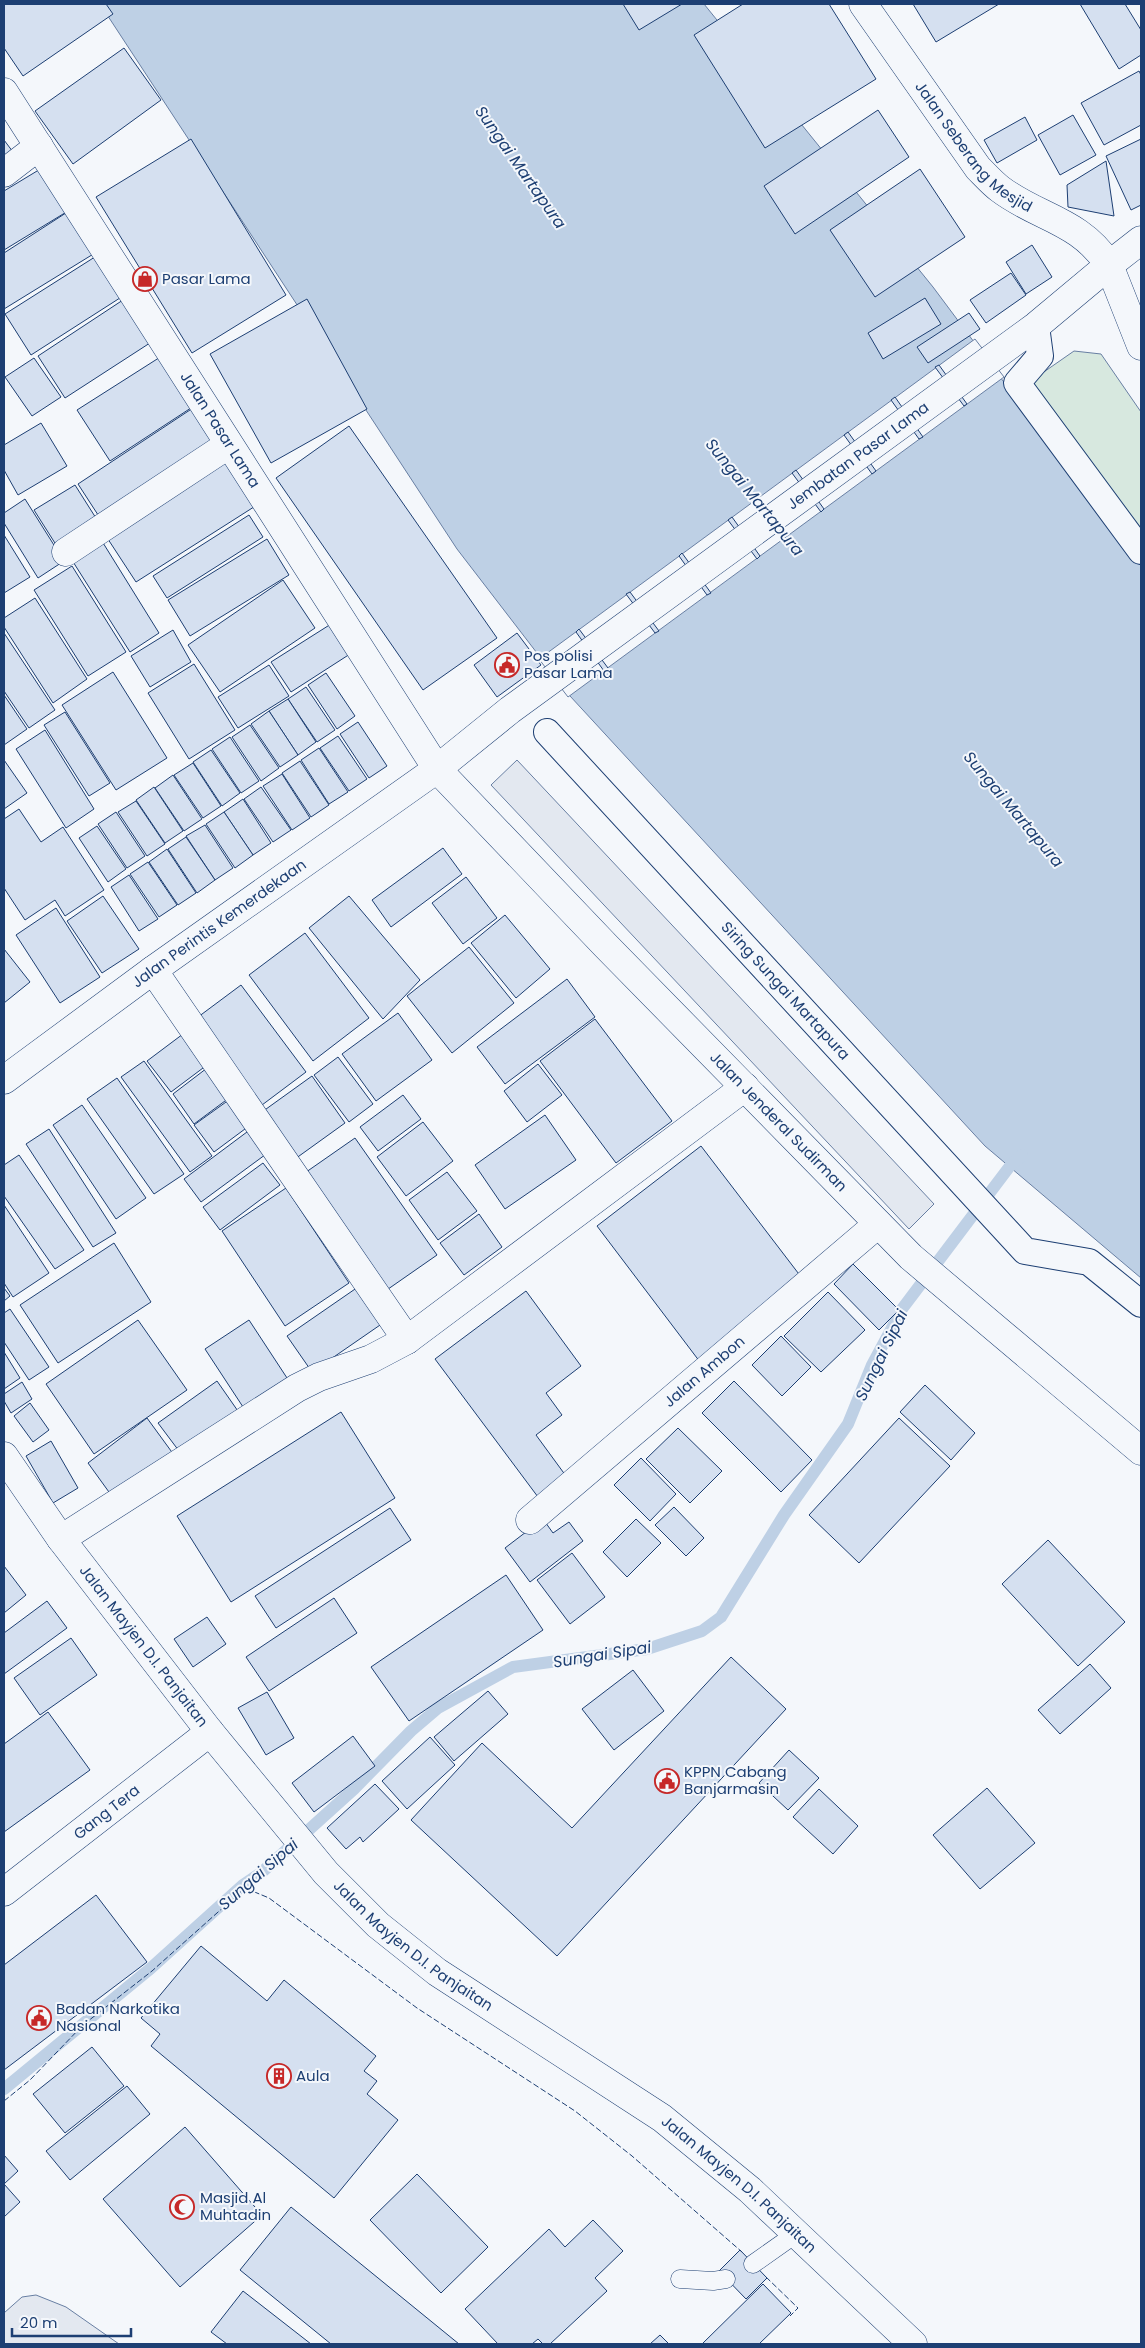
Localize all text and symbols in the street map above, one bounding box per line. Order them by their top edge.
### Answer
street label: Jalan Seberang Mesjid [910,77,1036,217]
water label: Sungai Martapura [470,101,572,233]
shop icon: Pasar Lama [132,266,158,292]
place label: Pasar Lama [162,268,251,289]
street label: Jalan Pasar Lama [175,367,265,492]
street label: Jembatan Pasar Lama [783,397,933,514]
water label: Sungai Martapura [700,434,809,561]
place label: Pos polisi Pasar Lama [524,645,613,683]
public building icon: Pos polisi Pasar Lama [494,652,520,678]
water label: Sungai Martapura [958,746,1069,872]
street label: Jalan Perintis Kemerdekaan [127,854,310,992]
street label: Siring Sungai Martapura [717,917,855,1064]
street label: Jalan Jenderal Sudirman [705,1047,852,1196]
water label: Sungai Sipai [849,1305,914,1405]
street label: Jalan Ambon [659,1331,749,1412]
street label: Jalan Mayjen D.I. Panjaitan [75,1560,213,1731]
water label: Sungai Sipai [551,1635,654,1674]
place label: KPPN Cabang Banjarmasin [684,1761,787,1799]
public building icon: KPPN Cabang Banjarmasin [654,1768,680,1794]
street label: Gang Tera [69,1779,144,1844]
water label: Sungai Sipai [213,1833,304,1916]
street label: Jalan Mayjen D.I. Panjaitan [329,1875,497,2016]
place label: Badan Narkotika Nasional [56,1998,180,2036]
public building icon: Badan Narkotika Nasional [26,2005,52,2031]
building icon: Aula [266,2063,292,2089]
place label: Aula [296,2065,330,2086]
street label: Jalan Mayjen D.I. Panjaitan [657,2111,821,2258]
place label: Masjid Al Muhtadin [200,2187,271,2225]
mosque icon: Masjid Al Muhtadin [169,2194,195,2220]
scale bar [12,2306,131,2338]
text: 20 m [20,2312,58,2333]

